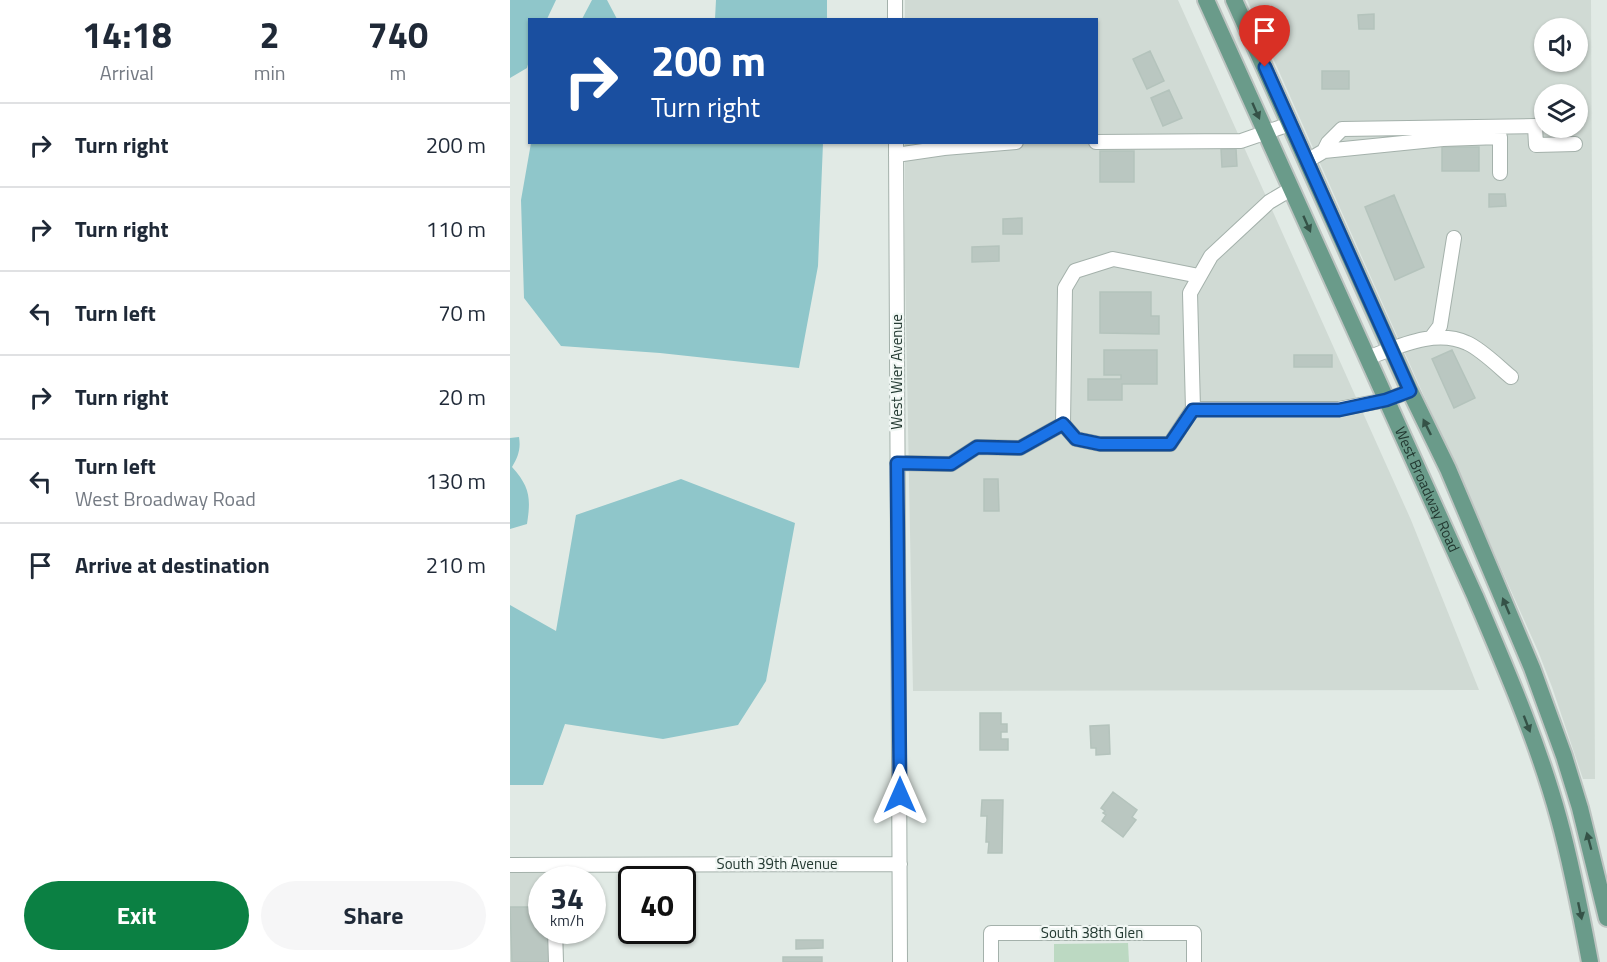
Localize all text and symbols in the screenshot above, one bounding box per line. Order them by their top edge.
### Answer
pin [1239,5,1290,67]
text: 14:18 [82,7,172,62]
text: 2 [260,7,280,62]
text: 740 [368,7,428,62]
icon: arrive [1248,14,1281,47]
map controls [1534,18,1588,138]
button: sound [1534,18,1588,72]
text: 200 m [651,28,766,92]
icon: right [552,42,630,120]
text: Arrival [100,57,154,88]
text: min [254,57,286,88]
text: m [389,57,406,88]
button: layers [1534,84,1588,138]
text: Turn right [651,86,760,127]
one-way arrow [1252,102,1261,120]
text: Turn right [75,128,169,162]
text: 200 m [426,128,486,162]
icon: right [24,129,57,162]
text: Turn right [75,212,169,246]
text: 110 m [426,212,486,246]
icon: right [24,213,57,246]
one-way arrow [1302,216,1312,234]
text: Turn left [75,296,156,330]
text: 70 m [438,296,486,330]
icon: left [24,297,57,330]
street label: West Wier Avenue [885,314,908,430]
text: Turn right [75,380,169,414]
text: 20 m [438,380,486,414]
icon: right [24,381,57,414]
one-way arrow [1423,419,1432,436]
street label: West Broadway Road [1389,423,1466,556]
text: Turn left [75,449,156,483]
text: 130 m [426,464,486,498]
icon: left [24,465,57,498]
text: West Broadway Road [75,483,256,514]
text: Arrive at destination [75,548,270,582]
text: 210 m [426,548,486,582]
icon: arrive [24,549,57,582]
one-way arrow [1501,596,1511,614]
one-way arrow [1522,715,1532,733]
position arrow [868,763,932,827]
one-way arrow [1584,832,1593,850]
street label: South 39th Avenue [717,852,837,875]
speed limit sign: 40 [618,866,696,944]
text: 34 [550,875,584,921]
button: Exit [24,881,249,950]
button: Share [261,881,486,950]
one-way arrow [1576,902,1585,921]
text: km/h [550,909,584,932]
street label: South 38th Glen [1041,921,1143,944]

